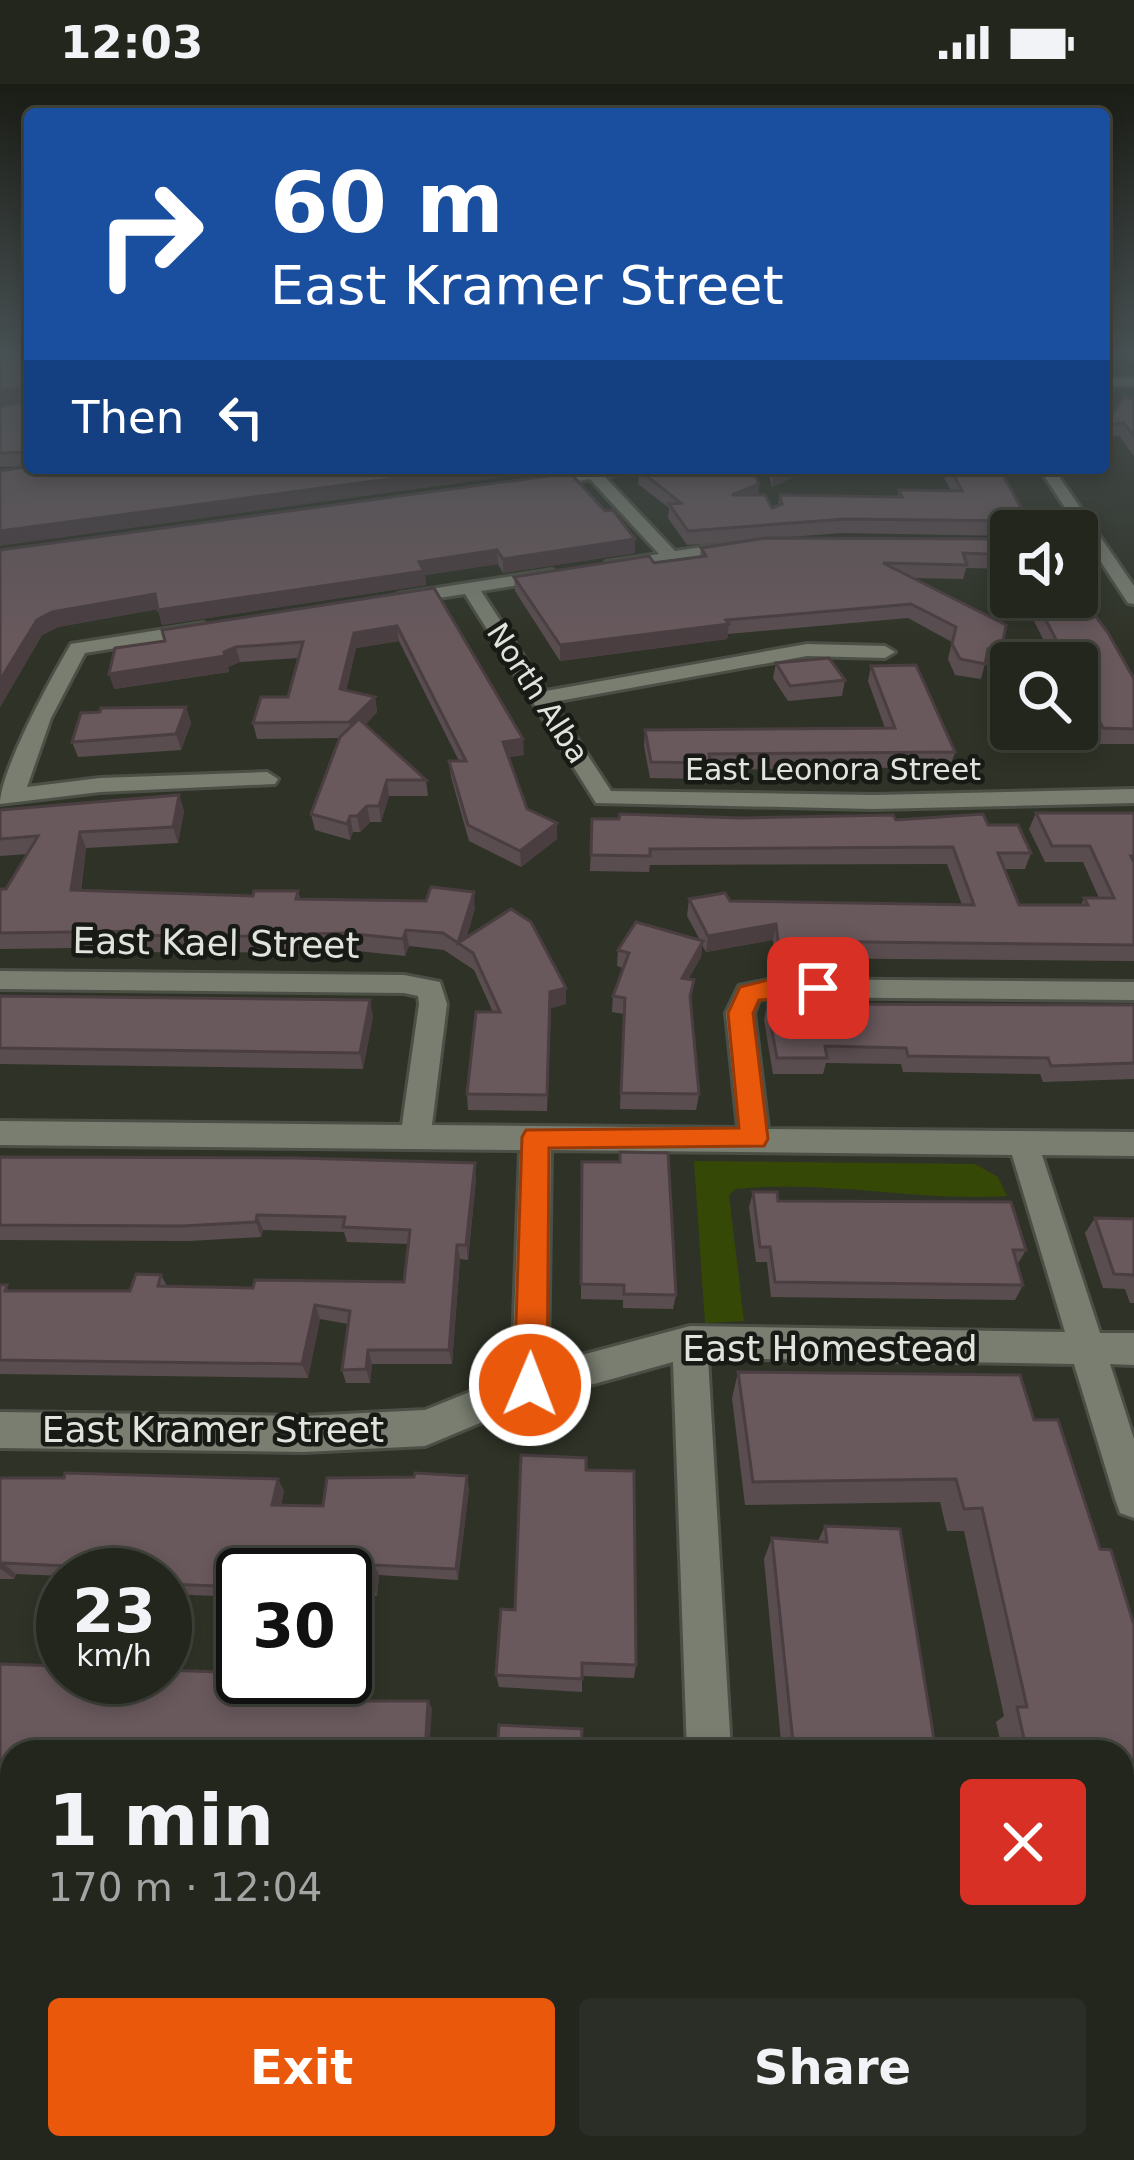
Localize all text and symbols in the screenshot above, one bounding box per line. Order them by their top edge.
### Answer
text: 12:03 [60,16,203,69]
text: 60 m [270,154,504,252]
icon: right [72,156,228,312]
text: East Kramer Street [270,254,784,317]
icon: left [208,384,274,450]
text: Then [72,391,184,444]
map controls [990,510,1098,750]
button: sound [990,510,1098,618]
street label: North Alba [480,616,596,770]
button: search [990,642,1098,750]
street label: East Leonora Street [685,752,981,787]
street label: East Kael Street [72,920,360,966]
pin [767,937,869,1039]
icon: arrive [785,955,851,1021]
position arrow [467,1322,593,1448]
street label: East Homestead [682,1328,978,1369]
street label: East Kramer Street [42,1409,384,1450]
speed limit sign: 30 [216,1548,372,1704]
text: 23 [72,1576,156,1646]
text: km/h [76,1638,152,1673]
text: 1 min [48,1778,274,1862]
button: close [960,1779,1086,1905]
text: 170 m · 12:04 [48,1865,322,1910]
button: Exit [48,1998,555,2136]
button: Share [579,1998,1086,2136]

